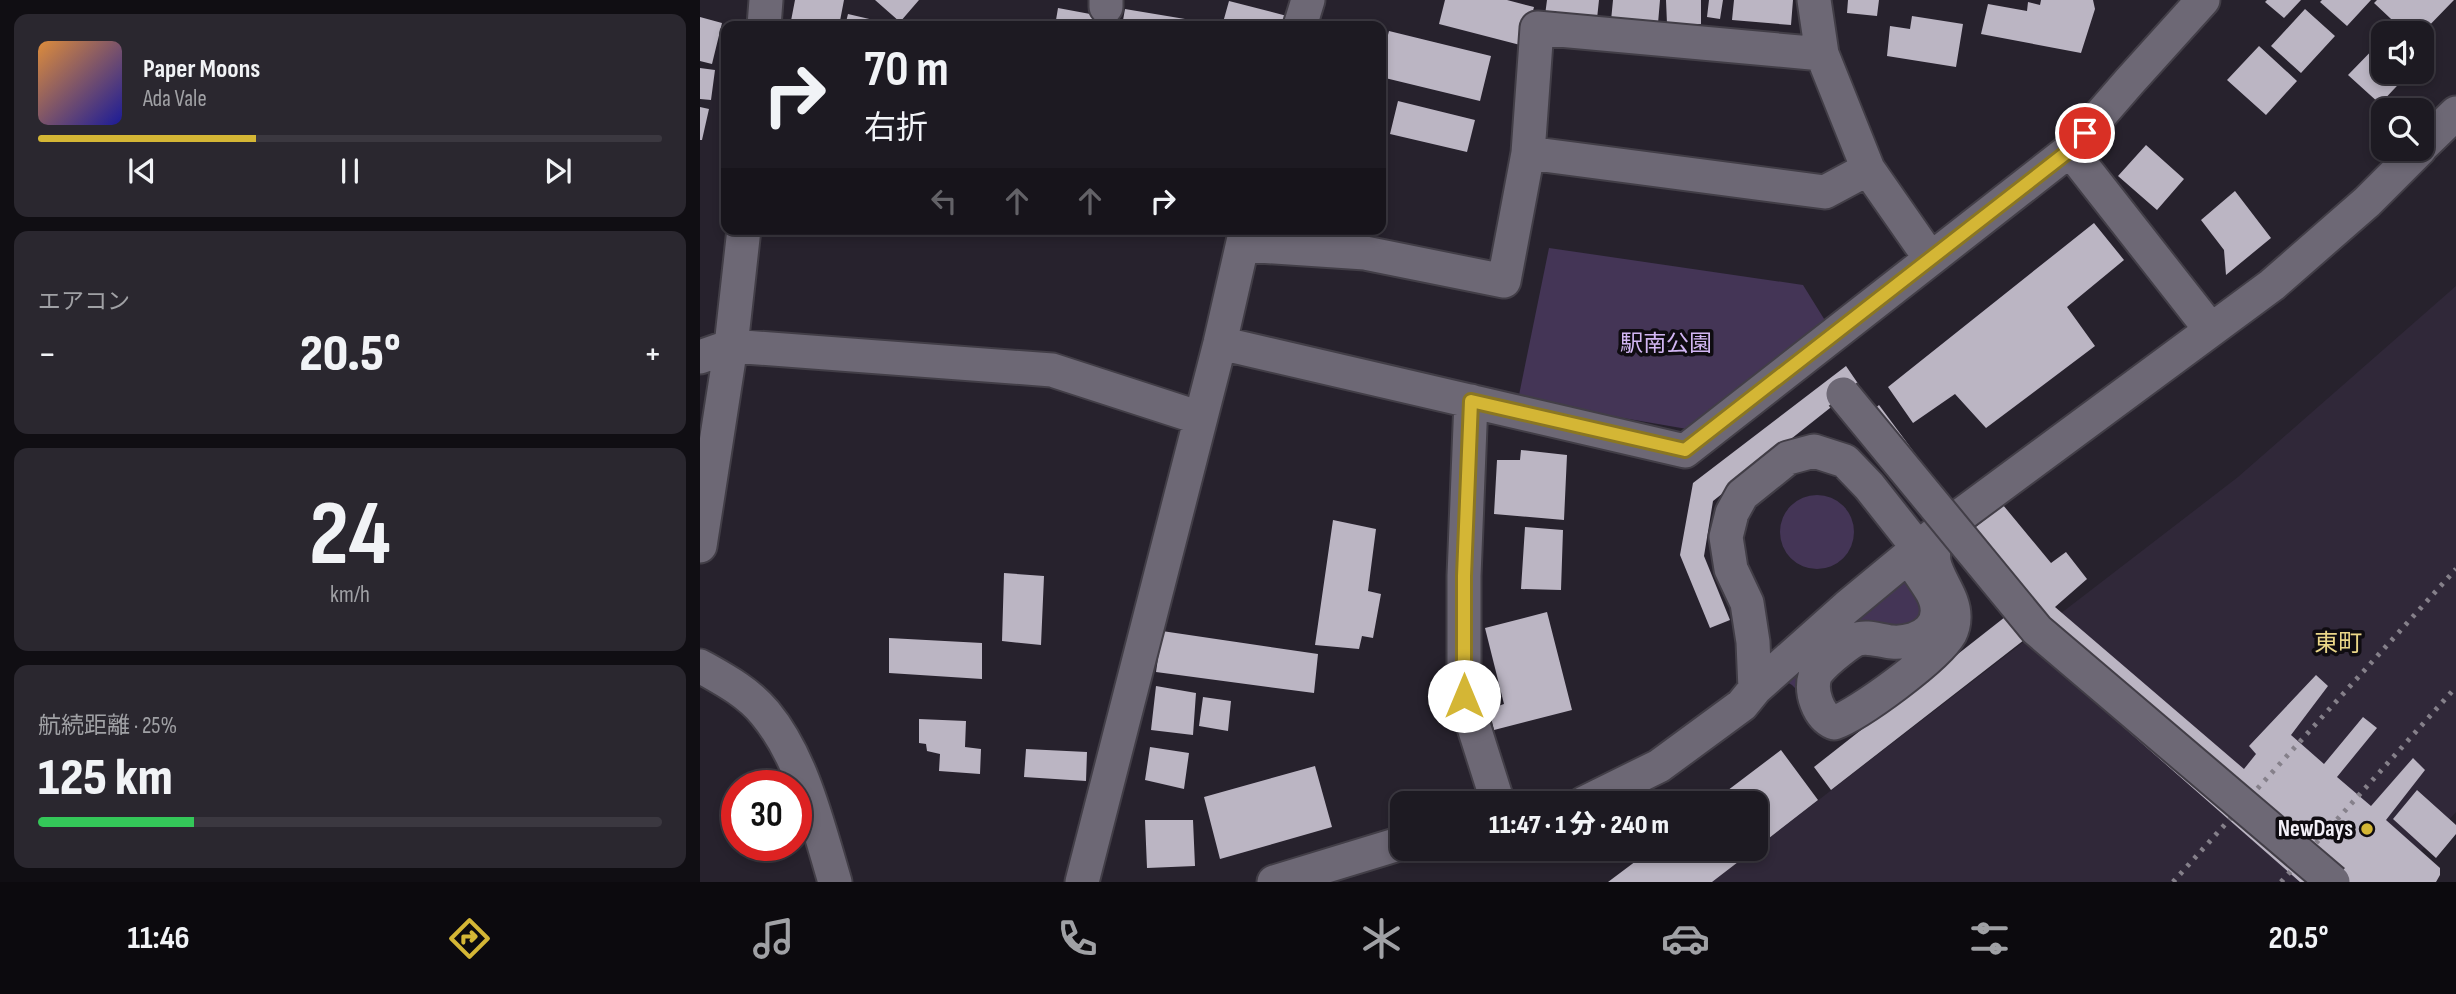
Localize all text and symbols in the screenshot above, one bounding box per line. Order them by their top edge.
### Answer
map controls [2371,21,2434,161]
button: sound [2371,21,2434,84]
text: 70 m [864,41,949,100]
icon: right [749,49,840,140]
text: Paper Moons [143,54,260,85]
text: Ada Vale [143,85,207,113]
button: search [2371,98,2434,161]
pin [2055,103,2115,163]
text: 右折 [864,109,928,148]
icon: arrive [2066,114,2104,152]
icon: previous [123,152,161,190]
icon: pause [331,152,369,190]
icon: next [539,152,577,190]
icon: left [925,182,963,220]
icon: ahead [998,182,1036,220]
icon: ahead [1071,182,1109,220]
icon: right [1144,182,1182,220]
text: エアコン [38,288,130,316]
text: 20.5° [299,323,401,386]
park label: 駅南公園 [1620,330,1712,358]
text: − [38,332,57,377]
text: + [643,332,662,377]
text: 24 [309,481,391,590]
text: km/h [330,581,370,609]
district label: 東町 [2314,629,2362,658]
position arrow [1427,659,1501,733]
text: 航続距離 · 25% [38,712,177,740]
text: 125 km [38,747,173,810]
speed limit sign: 30 [721,770,812,861]
text: 11:47 · 1 分 · 240 m [1489,810,1669,841]
place label: NewDays [2278,815,2353,843]
marker: NewDays [2359,821,2375,837]
icon: directions [445,914,494,963]
icon: music [749,914,798,963]
icon: phone [1053,914,1102,963]
icon: climate [1357,914,1406,963]
icon: car [1661,914,1710,963]
icon: filters [1965,914,2014,963]
text: 11:46 [127,919,190,958]
text: 20.5° [2269,919,2328,958]

